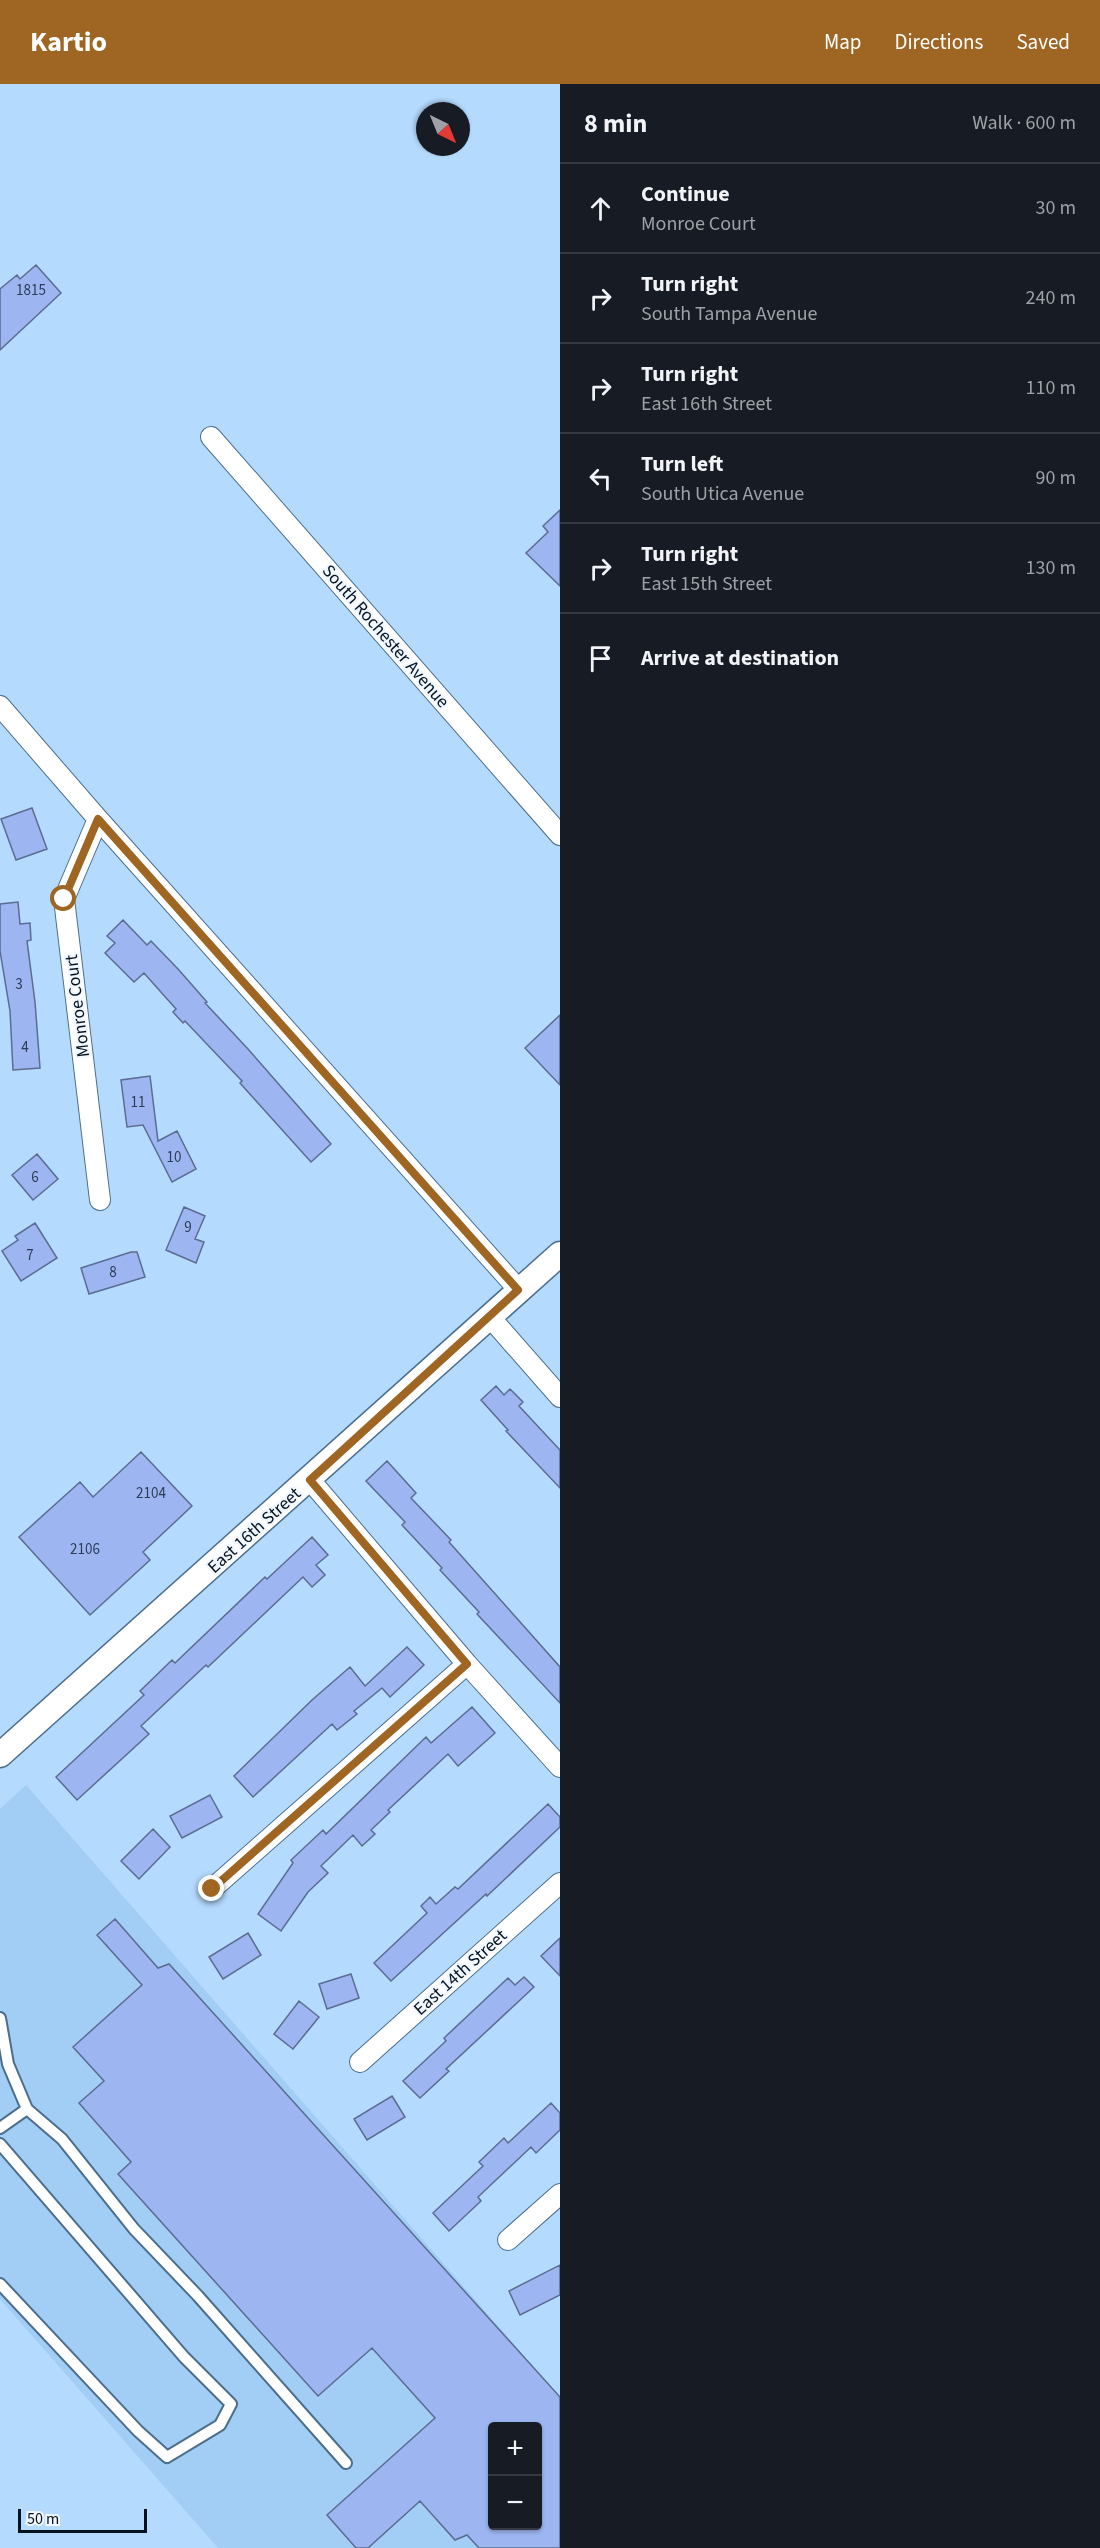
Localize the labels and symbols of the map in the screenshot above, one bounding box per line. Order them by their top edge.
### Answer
north arrow [416,102,470,156]
house number: 1815 [16,280,46,301]
street label: South Rochester Avenue [316,559,455,714]
route start [50,885,76,911]
street label: Monroe Court [59,953,96,1059]
house number: 3 [15,974,23,995]
house number: 4 [21,1037,29,1058]
house number: 11 [131,1092,145,1113]
house number: 10 [167,1147,181,1168]
house number: 6 [31,1167,39,1188]
house number: 9 [184,1217,192,1238]
house number: 7 [26,1245,34,1266]
house number: 8 [109,1262,117,1283]
street label: East 16th Street [202,1482,307,1579]
house number: 2104 [136,1483,166,1504]
house number: 2106 [70,1539,100,1560]
route end [198,1875,224,1901]
street label: East 14th Street [408,1924,513,2021]
scale bar [18,2506,147,2534]

